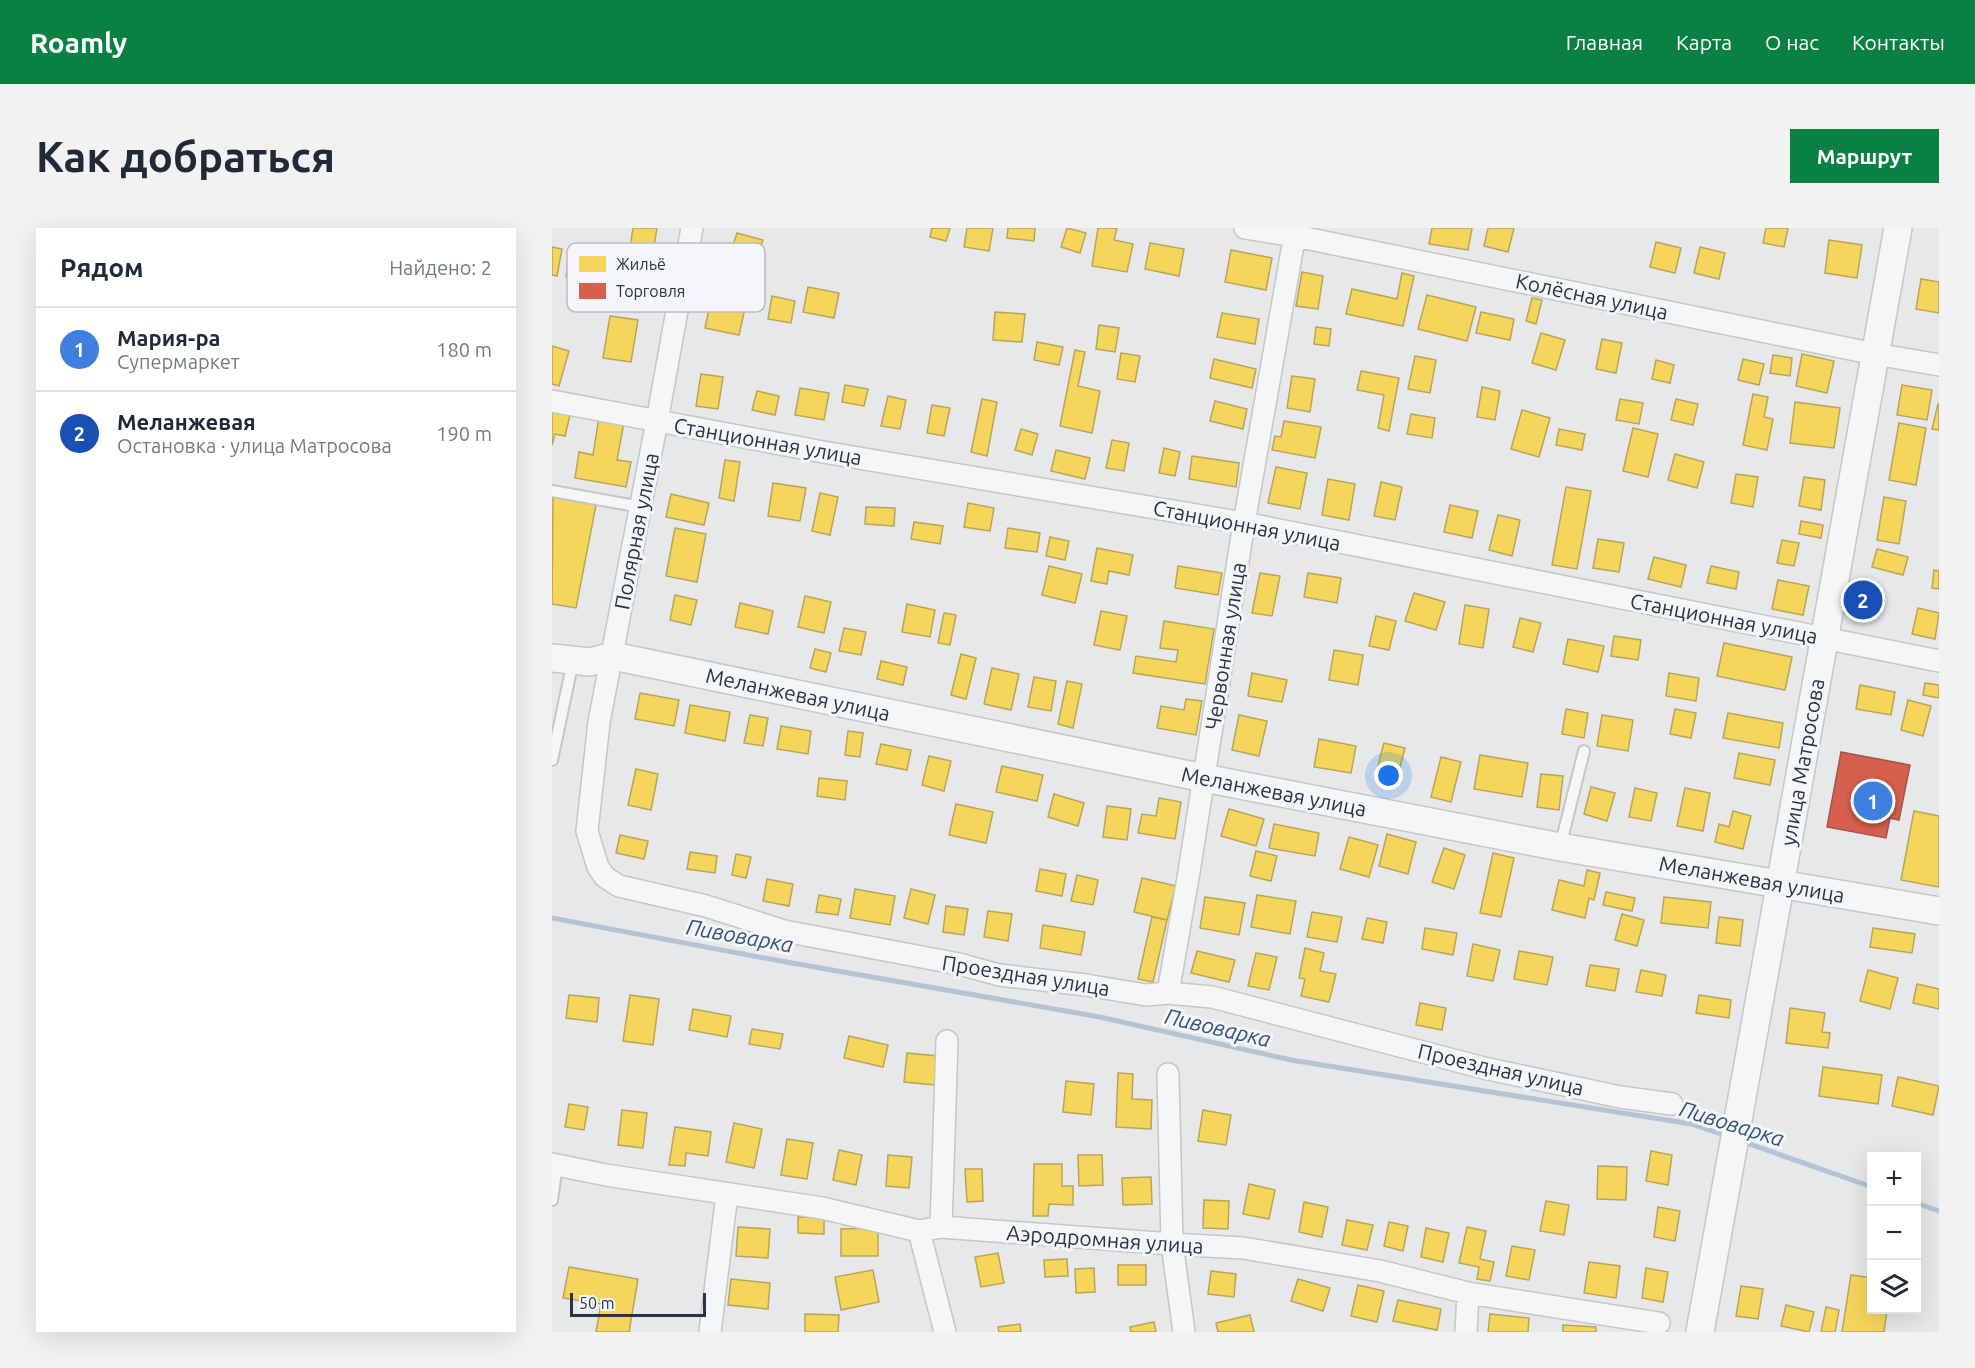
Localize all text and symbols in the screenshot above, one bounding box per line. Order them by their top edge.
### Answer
text: Roamly [30,27,127,58]
text: Главная [1566,30,1643,54]
text: Карта [1676,30,1732,54]
text: О нас [1765,30,1819,54]
text: Контакты [1852,30,1945,54]
button: Маршрут [1790,129,1939,183]
text: Как добраться [36,133,335,180]
legend [567,243,765,312]
text: Рядом [60,253,144,282]
text: Жильё [616,255,666,273]
text: Найдено: 2 [389,256,492,279]
street label: Колёсная улица [1514,268,1670,324]
text: Торговля [616,282,685,300]
text: Мария-ра [117,325,221,350]
text: 1 [74,338,85,361]
text: 180 m [436,338,492,361]
text: Супермаркет [117,350,240,373]
text: Меланжевая [117,409,256,434]
street label: Станционная улица [672,413,864,469]
text: 2 [74,422,85,445]
text: 190 m [436,422,492,445]
text: Остановка · улица Матросова [117,434,392,457]
street label: Полярная улица [609,451,663,611]
street label: Станционная улица [1151,495,1343,555]
street label: Червонная улица [1200,560,1250,732]
pin: 2 [1844,578,1882,622]
street label: Станционная улица [1628,588,1820,648]
street label: Меланжевая улица [704,663,892,725]
street label: улица Матросова [1775,676,1829,848]
street label: Меланжевая улица [1179,761,1369,821]
your location [1374,761,1403,790]
pin: 1 [1854,778,1892,824]
street label: Меланжевая улица [1657,851,1847,907]
water label: Пивоварка [685,913,795,957]
street label: Проездная улица [940,950,1112,1000]
water label: Пивоварка [1163,1003,1274,1051]
street label: Проездная улица [1416,1038,1586,1100]
water label: Пивоварка [1677,1095,1787,1151]
map controls [1867,1152,1921,1314]
button: + [1867,1152,1921,1206]
button: − [1867,1206,1921,1260]
street label: Аэродромная улица [1006,1220,1204,1258]
button: layers [1867,1260,1921,1314]
scale bar [570,1290,706,1318]
text: 50 m [579,1294,615,1312]

